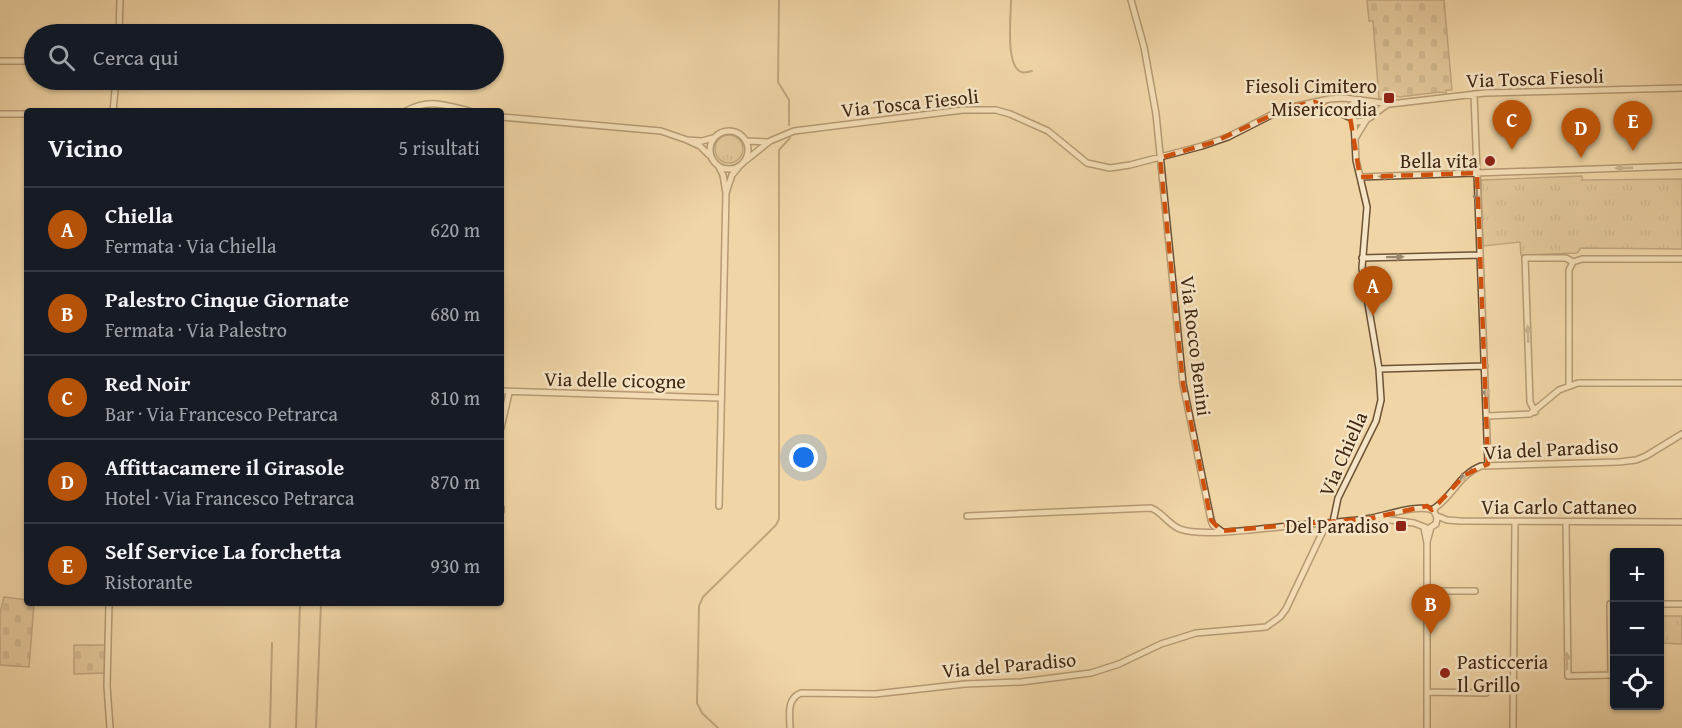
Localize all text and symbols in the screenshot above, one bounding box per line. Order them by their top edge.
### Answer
search box [24,24,504,90]
icon: search [45,41,78,74]
text: Cerca qui [93,41,179,73]
street label: Via Tosca Fiesoli [1466,61,1605,94]
place label: Fiesoli Cimitero Misericordia [1245,71,1378,123]
street label: Via Tosca Fiesoli [840,81,980,124]
marker: Fiesoli Cimitero Misericordia [1382,91,1396,105]
pin: C [1492,100,1532,150]
pin: E [1614,102,1652,151]
pin: D [1562,108,1600,158]
text: Vicino [48,128,123,167]
text: 5 risultati [399,133,480,162]
place label: Bella vita [1400,146,1479,175]
marker: Bella vita [1483,154,1497,168]
one-way arrow [1614,163,1633,173]
one-way arrow [1377,172,1396,181]
one-way arrow [1473,185,1482,204]
text: Chiella [105,199,173,231]
text: A [61,215,74,244]
text: 620 m [430,215,480,244]
text: Fermata · Via Chiella [105,231,276,260]
one-way arrow [1385,252,1404,262]
pin: A [1354,266,1392,316]
street label: Via Rocco Benini [1174,274,1220,418]
text: Palestro Cinque Giornate [105,283,349,315]
text: B [61,299,74,328]
text: 680 m [430,299,480,328]
text: Fermata · Via Palestro [105,315,287,344]
one-way arrow [1523,324,1532,343]
street label: Via delle cicogne [544,364,686,395]
text: Red Noir [105,367,190,399]
one-way arrow [1481,380,1490,399]
text: C [62,383,73,412]
text: 810 m [430,383,480,412]
text: Bar · Via Francesco Petrarca [105,399,338,428]
street label: Via Chiella [1311,406,1374,501]
street label: Via del Paradiso [1483,430,1619,467]
your location [789,443,818,472]
text: Affittacamere il Girasole [105,451,344,483]
text: D [61,467,74,496]
text: 870 m [430,467,480,496]
one-way arrow [1459,468,1474,482]
text: Hotel · Via Francesco Petrarca [105,483,354,512]
street label: Via Carlo Cattaneo [1481,492,1637,521]
place label: Del Paradiso [1285,511,1389,540]
marker: Del Paradiso [1394,519,1408,533]
text: Self Service La forchetta [105,535,341,567]
map controls [1610,548,1664,710]
button: + [1610,548,1664,602]
text: E [62,551,73,580]
text: 930 m [430,551,480,580]
text: Ristorante [105,567,193,596]
pin: B [1412,584,1450,634]
button: − [1610,602,1664,656]
street label: Via del Paradiso [941,644,1077,685]
place label: Pasticceria Il Grillo [1457,647,1549,699]
one-way arrow [1562,652,1572,671]
button: locate [1610,656,1664,710]
marker: Pasticceria Il Grillo [1438,666,1452,680]

